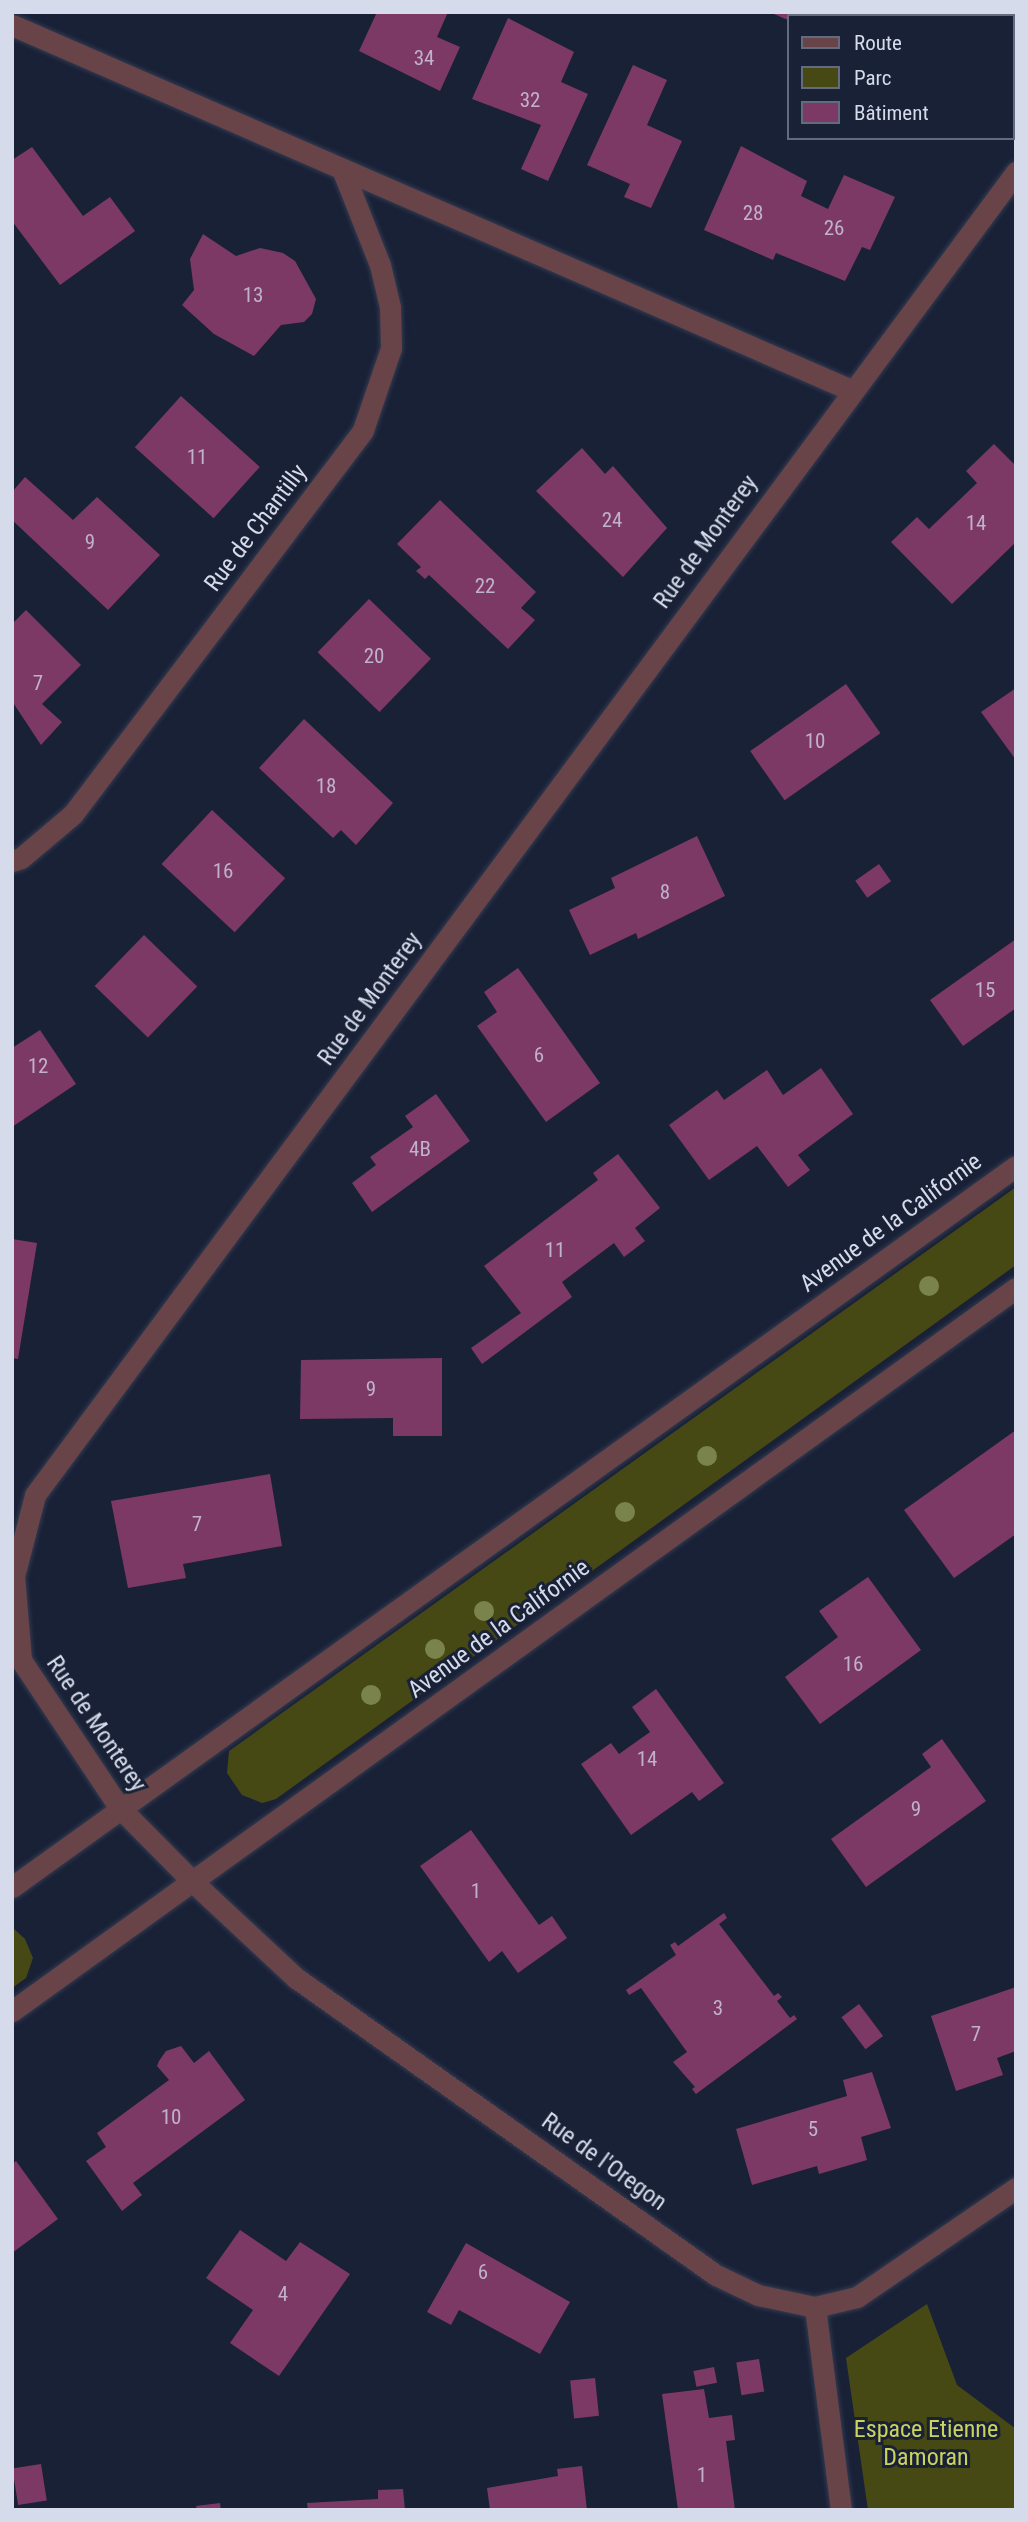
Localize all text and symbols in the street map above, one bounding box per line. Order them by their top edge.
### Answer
legend [786,14,1014,140]
text: Route [854,31,902,55]
house number: 34 [414,45,434,71]
text: Parc [854,66,892,90]
house number: 32 [520,87,540,113]
text: Bâtiment [854,101,929,125]
house number: 28 [743,200,763,226]
house number: 26 [824,215,844,241]
house number: 13 [243,282,263,308]
house number: 11 [187,444,207,470]
street label: Rue de Chantilly [199,459,313,597]
street label: Rue de Monterey [648,470,764,614]
house number: 24 [602,507,622,533]
house number: 14 [966,510,986,536]
house number: 9 [85,529,95,555]
house number: 22 [475,573,495,599]
house number: 20 [364,643,384,669]
house number: 7 [33,670,43,696]
house number: 10 [805,728,825,754]
house number: 18 [316,773,336,799]
house number: 16 [213,858,233,884]
house number: 8 [660,879,670,905]
street label: Rue de Monterey [312,927,428,1071]
house number: 15 [975,977,995,1003]
house number: 6 [534,1042,544,1068]
house number: 12 [28,1053,48,1079]
house number: 4B [409,1136,431,1162]
street label: Avenue de la Californie [795,1148,987,1298]
house number: 11 [545,1237,565,1263]
house number: 9 [366,1376,376,1402]
house number: 7 [192,1511,202,1537]
street label: Avenue de la Californie [403,1554,595,1704]
street label: Rue de Monterey [40,1650,152,1798]
house number: 16 [843,1651,863,1677]
house number: 14 [637,1746,657,1772]
house number: 9 [911,1796,921,1822]
house number: 1 [471,1878,481,1904]
house number: 3 [713,1995,723,2021]
house number: 7 [971,2021,981,2047]
house number: 10 [161,2104,181,2130]
street label: Rue de l'Oregon [536,2107,672,2217]
house number: 5 [808,2116,818,2142]
house number: 6 [478,2259,488,2285]
house number: 4 [278,2281,288,2307]
park label: Espace Etienne Damoran [854,2416,998,2472]
house number: 1 [697,2462,707,2488]

